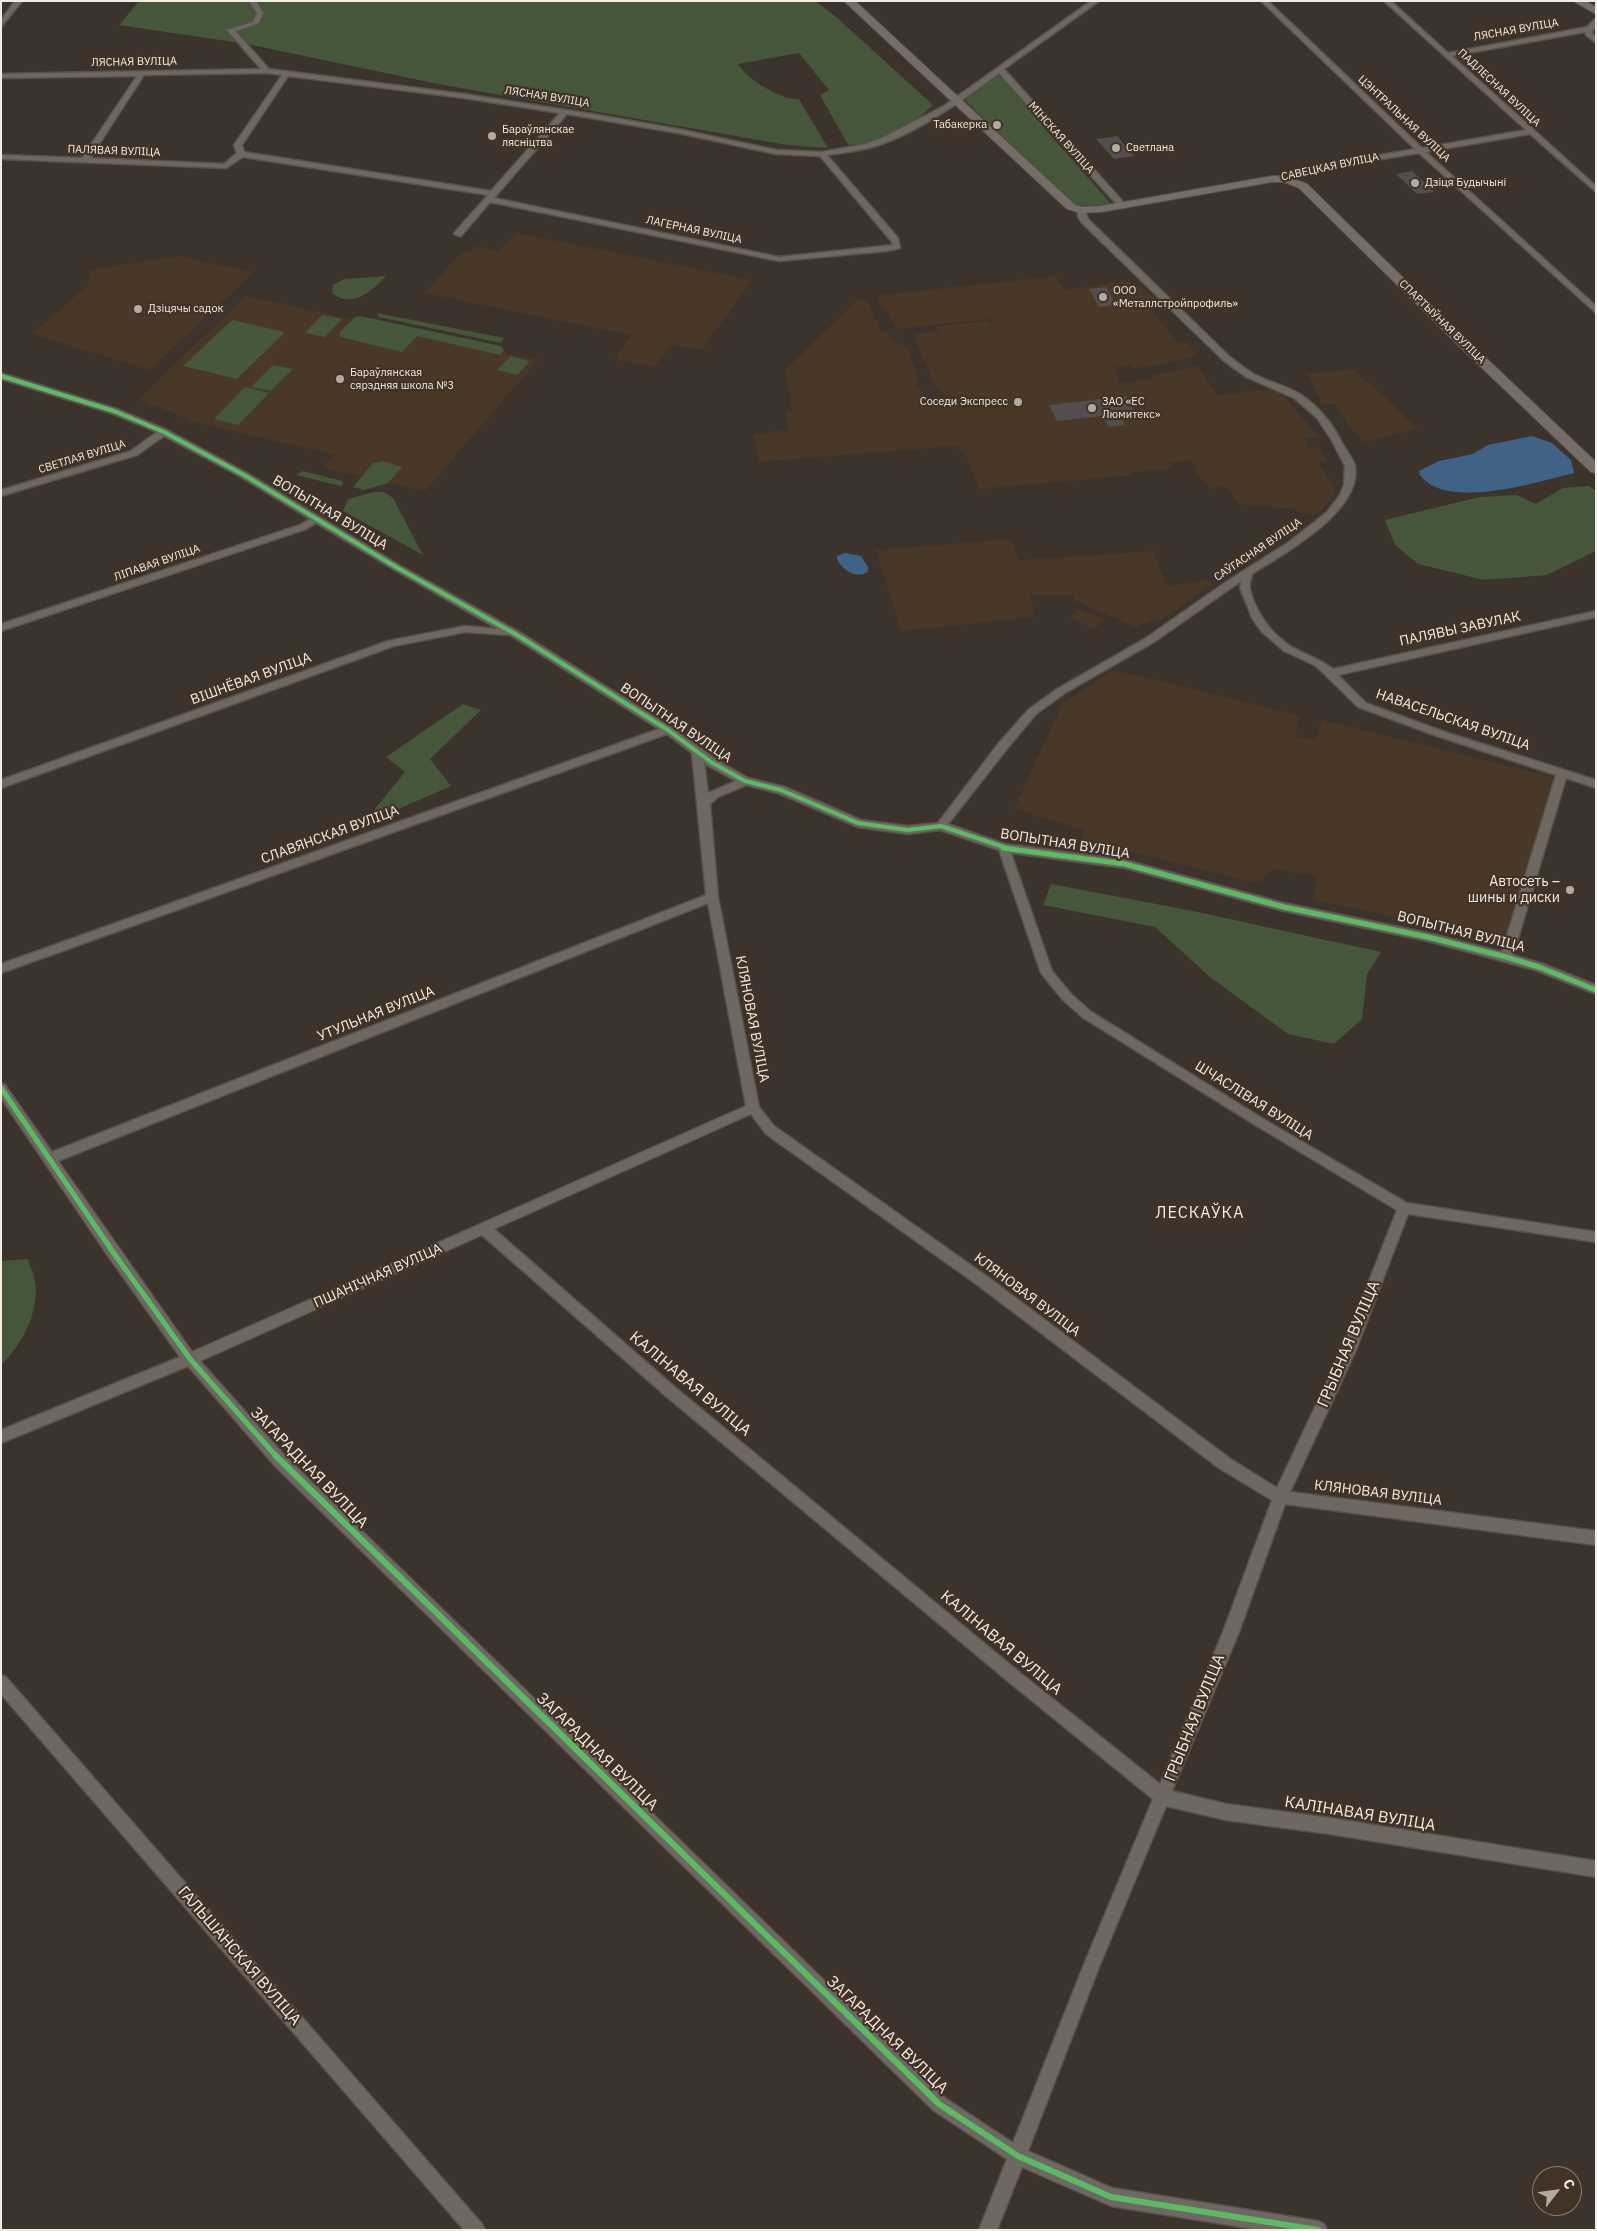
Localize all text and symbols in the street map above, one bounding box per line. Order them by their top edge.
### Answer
street label: ЛЯСНАЯ ВУЛІЦА [1473,16,1559,44]
street label: ПАДЛЕСНАЯ ВУЛІЦА [1455,46,1543,130]
street label: ЛЯСНАЯ ВУЛІЦА [91,55,177,69]
street label: ЦЭНТРАЛЬНАЯ ВУЛІЦА [1355,73,1453,165]
street label: ЛЯСНАЯ ВУЛІЦА [504,84,590,110]
street label: МІНСКАЯ ВУЛІЦА [1025,99,1097,177]
place label: Табакерка [933,118,987,132]
marker: Табакерка [991,119,1003,131]
place label: Бараўлянскае лясніцтва [502,123,574,149]
marker: Бараўлянскае лясніцтва [486,130,498,142]
place label: Светлана [1126,141,1174,155]
marker: Светлана [1110,142,1122,154]
street label: ПАЛЯВАЯ ВУЛІЦА [67,143,161,159]
street label: САВЕЦКАЯ ВУЛІЦА [1280,150,1380,184]
place label: Дзіця Будычыні [1425,176,1506,190]
marker: Дзіця Будычыні [1409,177,1421,189]
street label: ЛАГЕРНАЯ ВУЛІЦА [645,213,743,247]
street label: СПАРТЫЎНАЯ ВУЛІЦА [1396,277,1488,367]
place label: ООО «Металлстройпрофиль» [1113,284,1238,310]
marker: ООО «Металлстройпрофиль» [1097,291,1109,303]
place label: Дзіцячы садок [148,302,224,316]
marker: Дзіцячы садок [132,303,144,315]
place label: Бараўлянская сярэдняя школа №3 [350,366,454,392]
marker: Бараўлянская сярэдняя школа №3 [334,373,346,385]
place label: Соседи Экспресс [920,395,1008,409]
place label: ЗАО «ЕС Люмитекс» [1102,395,1160,421]
marker: Соседи Экспресс [1012,396,1024,408]
marker: ЗАО «ЕС Люмитекс» [1086,402,1098,414]
street label: СВЕТЛАЯ ВУЛІЦА [37,437,127,477]
street label: ВОПЫТНАЯ ВУЛІЦА [270,472,390,554]
street label: САЎГАСНАЯ ВУЛІЦА [1212,516,1304,584]
street label: ЛІПАВАЯ ВУЛІЦА [112,542,202,584]
street label: ПАЛЯВЫ ЗАВУЛАК [1398,608,1522,650]
street label: ВІШНЁВАЯ ВУЛІЦА [188,649,314,709]
street label: ВОПЫТНАЯ ВУЛІЦА [617,679,735,767]
street label: НАВАСЕЛЬСКАЯ ВУЛІЦА [1374,686,1532,754]
street label: СЛАВЯНСКАЯ ВУЛІЦА [259,802,401,868]
street label: ВОПЫТНАЯ ВУЛІЦА [999,825,1131,863]
place label: Автосеть – шины и диски [1468,874,1560,906]
marker: Автосеть – шины и диски [1564,884,1576,896]
street label: ВОПЫТНАЯ ВУЛІЦА [1395,908,1527,956]
street label: КЛЯНОВАЯ ВУЛІЦА [731,954,773,1084]
street label: УТУЛЬНАЯ ВУЛІЦА [315,983,437,1045]
street label: ШЧАСЛІВАЯ ВУЛІЦА [1192,1058,1316,1144]
district label: ЛЕСКАЎКА [1155,1203,1245,1223]
street label: ПШАНІЧНАЯ ВУЛІЦА [311,1240,445,1312]
street label: КЛЯНОВАЯ ВУЛІЦА [971,1250,1083,1340]
street label: ГРЫБНАЯ ВУЛІЦА [1314,1278,1384,1410]
street label: КАЛІНАВАЯ ВУЛІЦА [625,1328,755,1440]
street label: ЗАГАРАДНАЯ ВУЛІЦА [246,1403,372,1533]
street label: КЛЯНОВАЯ ВУЛІЦА [1313,1477,1443,1509]
street label: КАЛІНАВАЯ ВУЛІЦА [936,1587,1066,1699]
street label: ГРЫБНАЯ ВУЛІЦА [1161,1652,1229,1784]
street label: ЗАГАРАДНАЯ ВУЛІЦА [532,1689,662,1815]
street label: КАЛІНАВАЯ ВУЛІЦА [1283,1793,1437,1835]
street label: ГАЛЬШАНСКАЯ ВУЛІЦА [173,1883,305,2029]
street label: ЗАГАРАДНАЯ ВУЛІЦА [822,1972,952,2098]
north arrow [1532,2166,1582,2216]
text: С [1559,2176,1579,2192]

